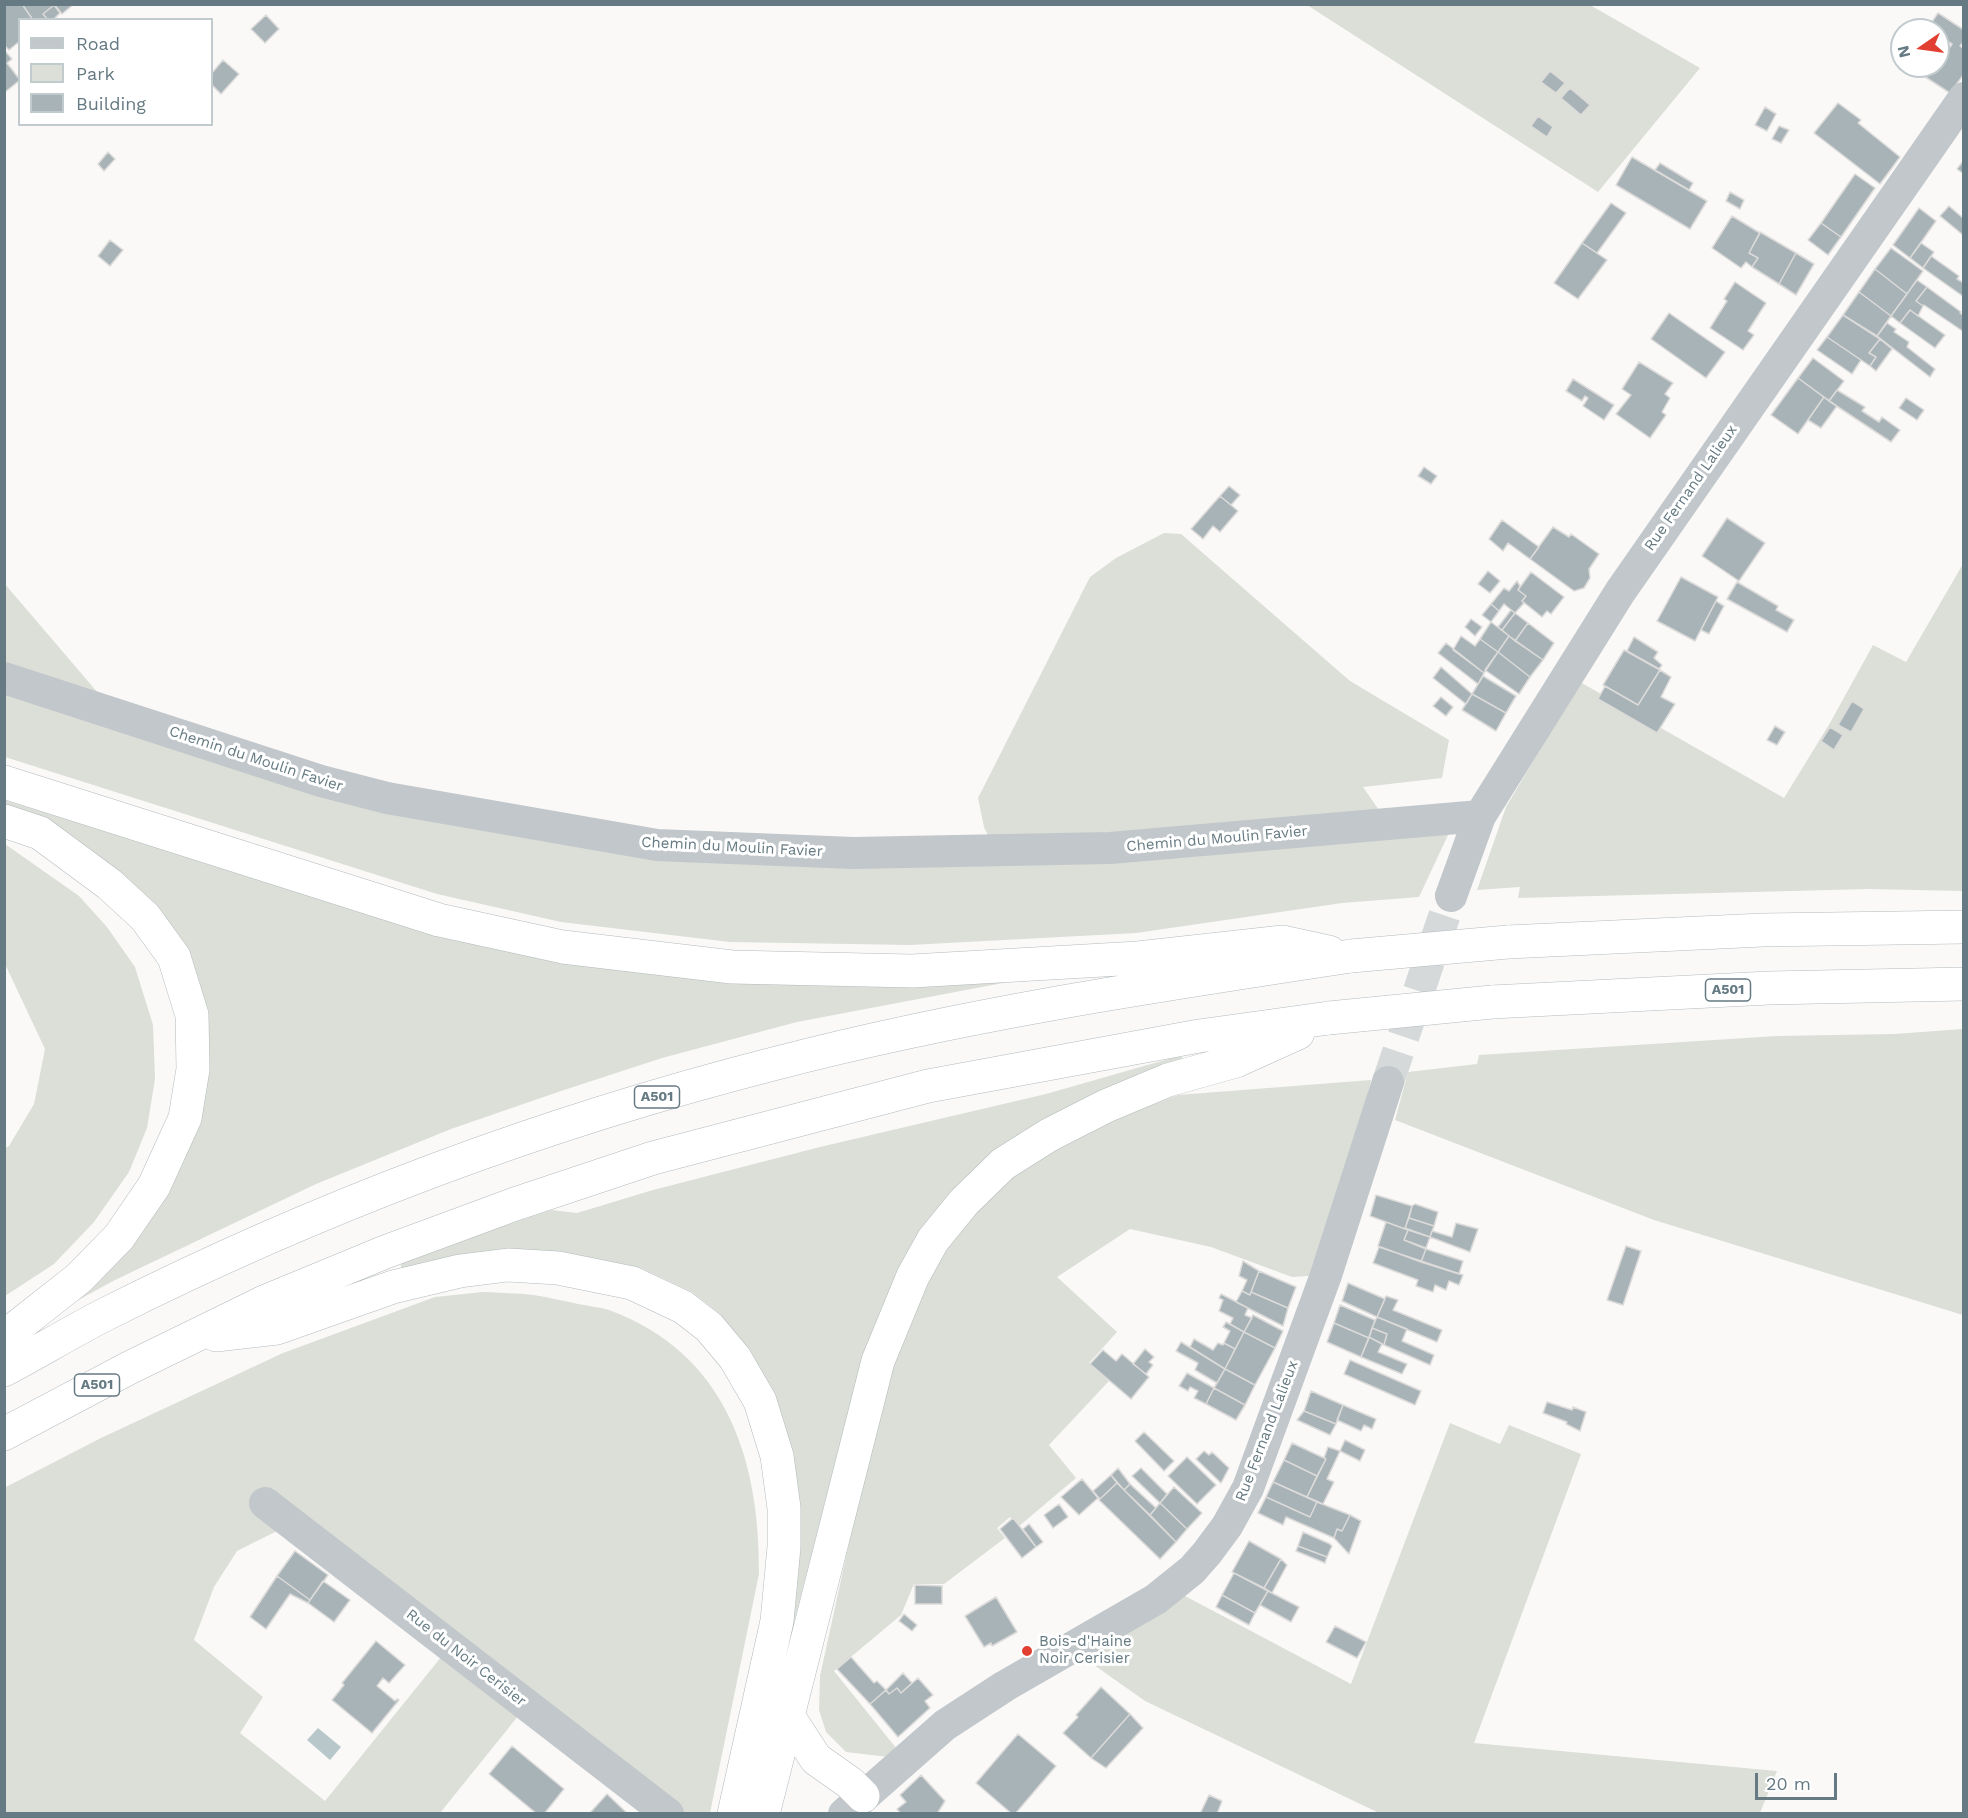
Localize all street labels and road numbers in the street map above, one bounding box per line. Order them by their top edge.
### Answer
street label: Rue Fernand Lalieux [1641,422,1741,554]
street label: Chemin du Moulin Favier [167,722,345,796]
street label: Chemin du Moulin Favier [1126,822,1308,856]
street label: Chemin du Moulin Favier [641,833,823,861]
road number: A501 [1706,979,1750,1001]
road number: A501 [634,1086,680,1108]
street label: Rue Fernand Lalieux [1232,1358,1302,1504]
road number: A501 [74,1374,120,1396]
street label: Rue du Noir Cerisier [402,1606,530,1710]

